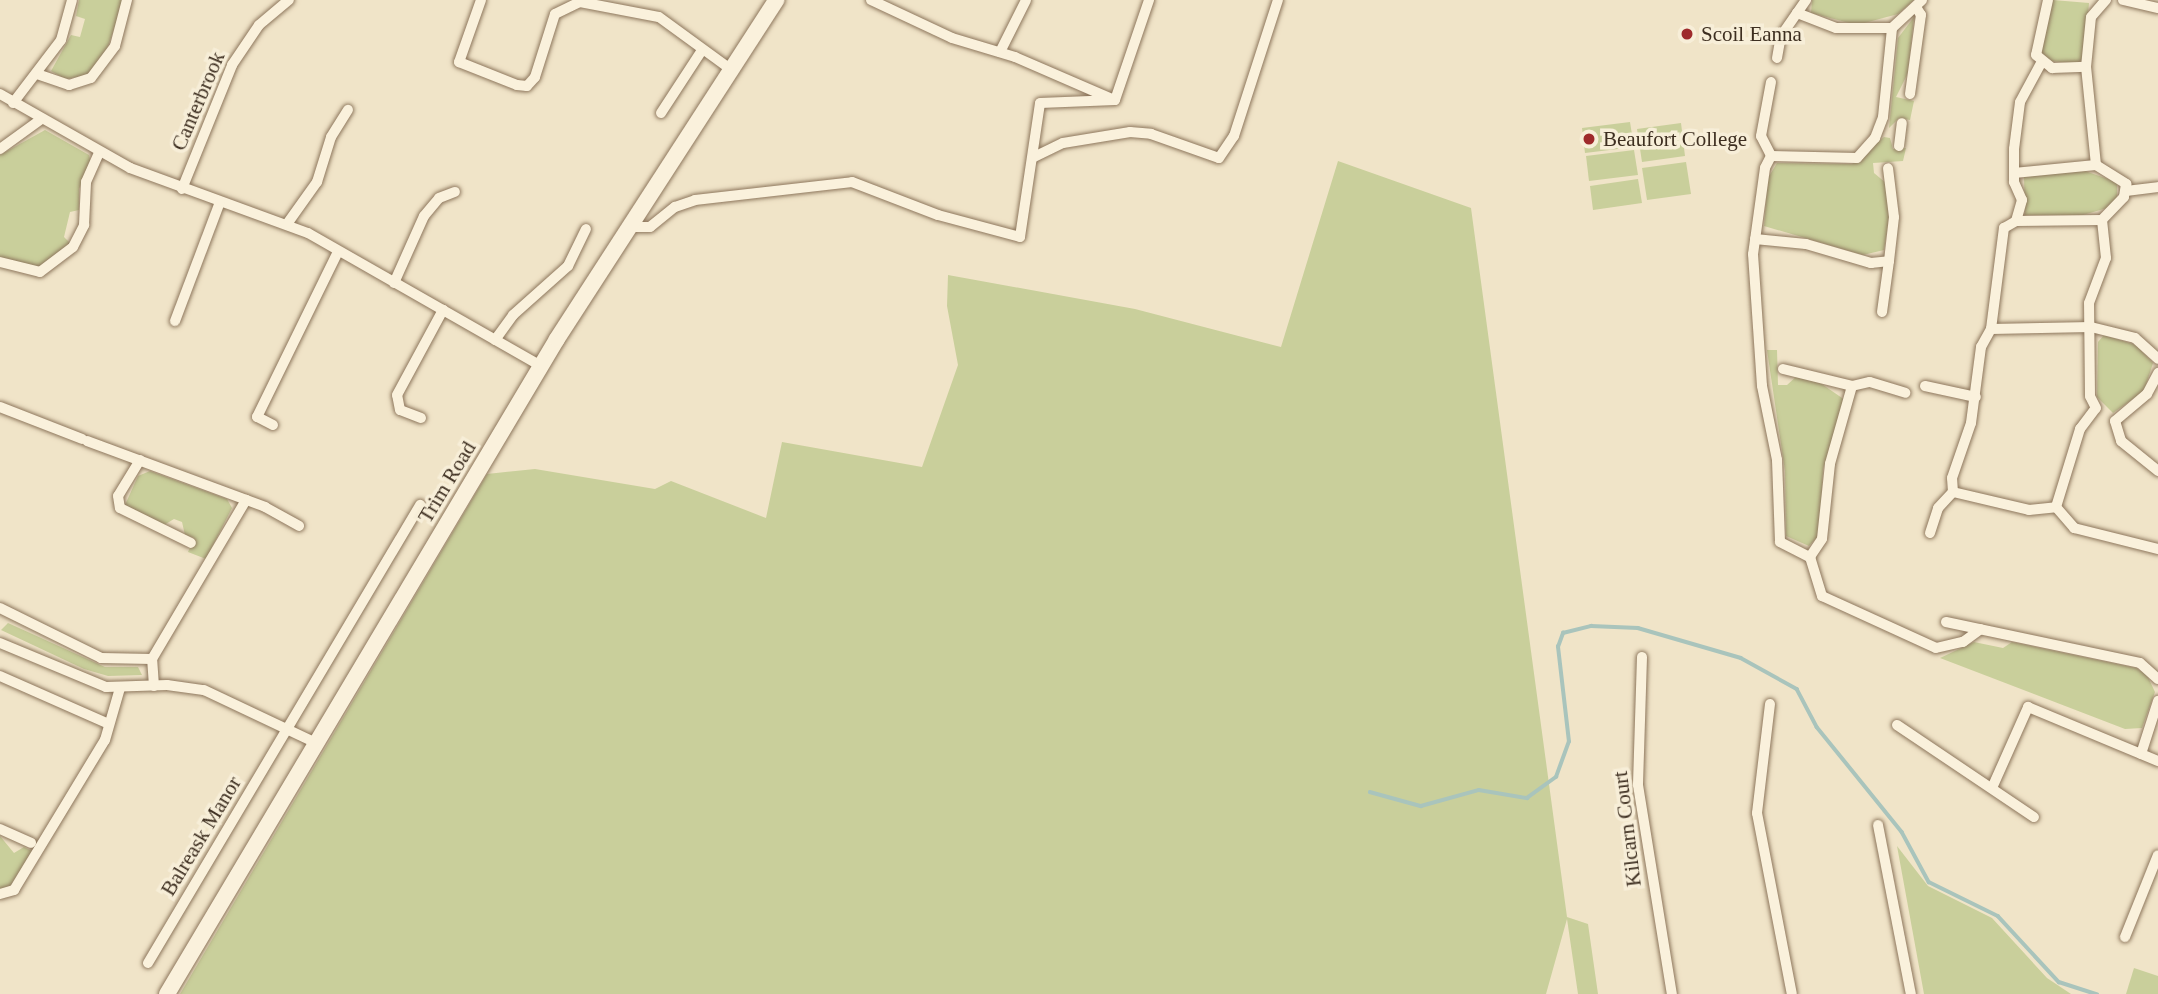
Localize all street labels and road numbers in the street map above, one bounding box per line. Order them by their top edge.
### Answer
street label: Canterbrook [166,48,230,154]
street label: Trim Road [413,437,481,527]
street label: Kilcarn Court [1607,770,1647,888]
street label: Balreask Manor [156,772,246,900]

